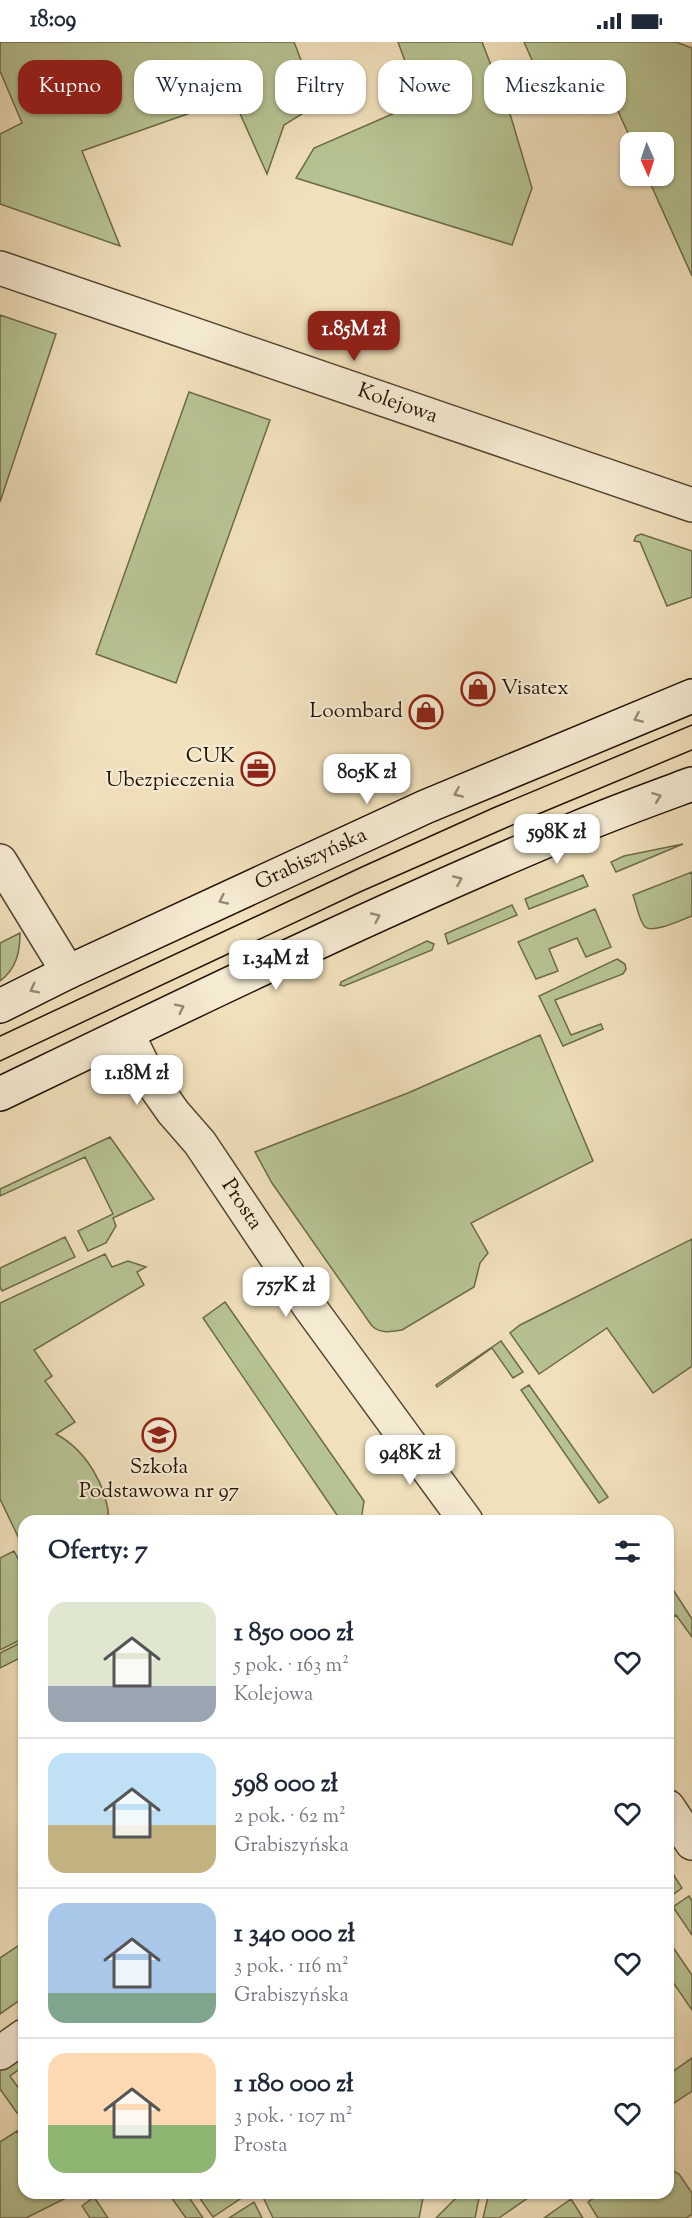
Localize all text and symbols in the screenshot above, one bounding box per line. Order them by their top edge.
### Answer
text: 18:09 [30,5,76,37]
chip: Kupno [18,60,122,114]
chip: Wynajem [134,60,263,114]
chip: Filtry [275,60,366,114]
chip: Nowe [378,60,472,114]
chip: Mieszkanie [484,60,626,114]
north arrow [620,132,674,186]
map controls [620,132,674,186]
pin: 1.85M zł [292,311,416,362]
text: 1.85M zł [322,316,386,345]
street label: Kolejowa [353,376,442,432]
shop icon: Visatex [460,671,496,707]
place label: Visatex [501,674,569,704]
shop icon: Loombard [408,694,444,730]
place label: Loombard [310,697,403,727]
one-way arrow [633,711,644,723]
place label: CUK Ubezpieczenia [106,742,235,796]
office icon: CUK Ubezpieczenia [240,751,276,787]
pin: 805K zł [312,754,422,805]
text: 805K zł [337,759,397,788]
one-way arrow [453,786,464,798]
one-way arrow [651,792,662,804]
pin: 598K zł [502,814,612,865]
text: 598K zł [528,819,586,848]
street label: Grabiszyńska [250,821,373,898]
one-way arrow [452,875,463,887]
one-way arrow [219,893,230,905]
one-way arrow [369,912,380,924]
pin: 1.34M zł [214,940,338,991]
text: 1.34M zł [243,945,309,974]
one-way arrow [30,982,40,993]
one-way arrow [173,1003,184,1015]
pin: 1.18M zł [75,1055,199,1106]
text: 1.18M zł [105,1060,169,1089]
street label: Prosta [213,1173,269,1237]
pin: 757K zł [231,1267,341,1318]
text: 757K zł [257,1272,315,1301]
school or university icon: Szkoła Podstawowa nr 97 [141,1417,177,1453]
pin: 948K zł [355,1435,465,1486]
text: 948K zł [379,1440,441,1469]
place label: Szkoła Podstawowa nr 97 [79,1453,240,1507]
text: Oferty: 7 [48,1533,148,1570]
icon: filters [611,1535,644,1568]
text: 1 850 000 zł [234,1615,353,1652]
icon: home [96,1626,168,1698]
icon: heart [611,1646,644,1679]
text: 5 pok. · 163 m² [234,1652,349,1681]
text: Kolejowa [234,1681,313,1710]
text: 598 000 zł [234,1766,338,1803]
icon: home [96,1777,168,1849]
icon: heart [611,1797,644,1830]
text: 2 pok. · 62 m² [234,1803,346,1832]
text: Grabiszyńska [234,1832,349,1861]
text: 1 340 000 zł [234,1916,355,1953]
icon: home [96,1927,168,1999]
icon: heart [611,1947,644,1980]
text: 3 pok. · 116 m² [234,1953,349,1982]
text: Grabiszyńska [234,1982,349,2011]
text: 1 180 000 zł [234,2066,353,2103]
icon: home [96,2077,168,2149]
icon: heart [611,2097,644,2130]
text: 3 pok. · 107 m² [234,2103,353,2132]
text: Prosta [234,2132,287,2161]

